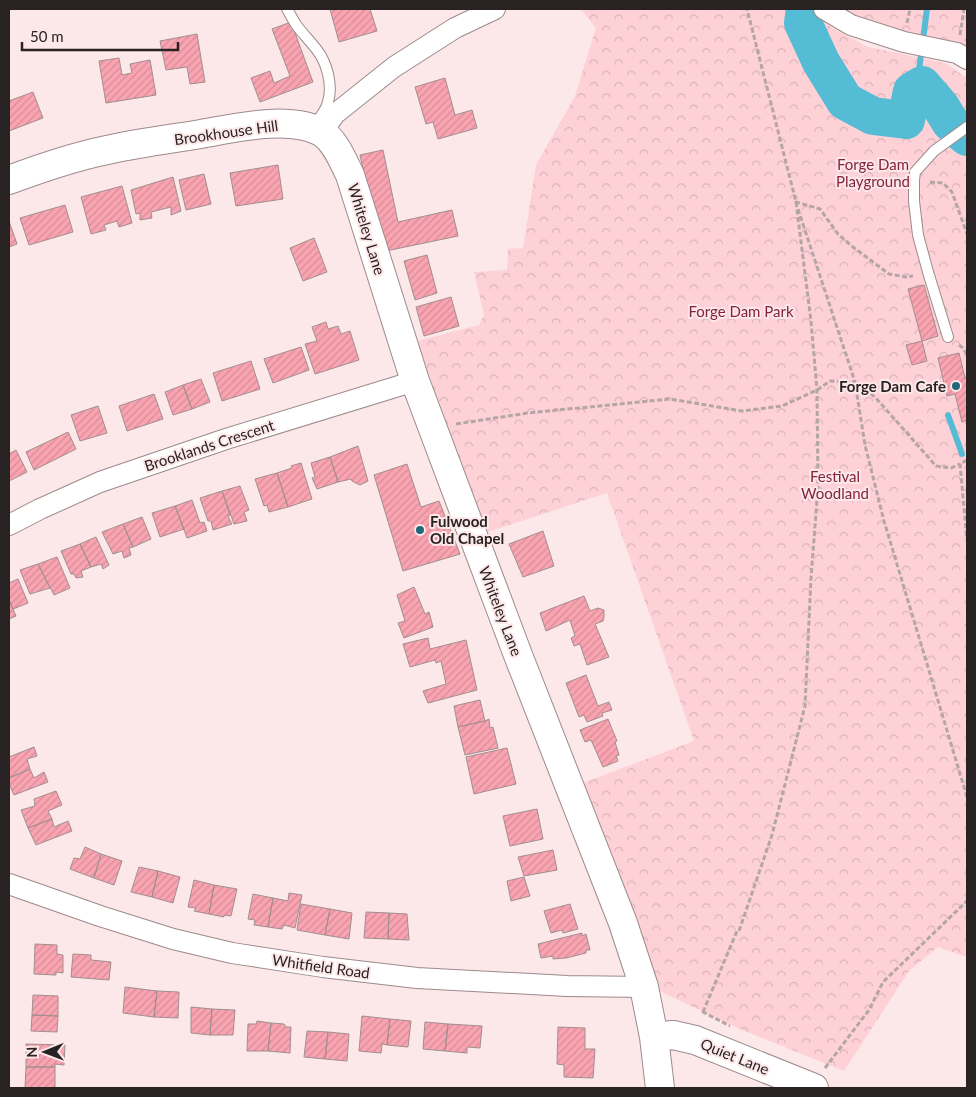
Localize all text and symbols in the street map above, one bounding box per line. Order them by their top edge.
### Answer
scale bar [22,20,179,52]
text: 50 m [30,27,64,45]
street label: Brookhouse Hill [173,116,279,148]
park label: Forge Dam Playground [836,155,910,190]
street label: Whiteley Lane [345,181,389,277]
park label: Forge Dam Park [688,302,794,320]
place label: Forge Dam Cafe [839,377,946,395]
marker: Forge Dam Cafe [950,380,962,392]
street label: Brooklands Crescent [142,415,277,475]
park label: Festival Woodland [801,467,869,502]
place label: Fulwood Old Chapel [430,512,504,547]
marker: Fulwood Old Chapel [414,524,426,536]
street label: Whiteley Lane [476,564,526,658]
street label: Whitfield Road [271,950,371,982]
north arrow [20,1027,70,1077]
street label: Quiet Lane [698,1034,772,1078]
text: N [23,1047,40,1058]

